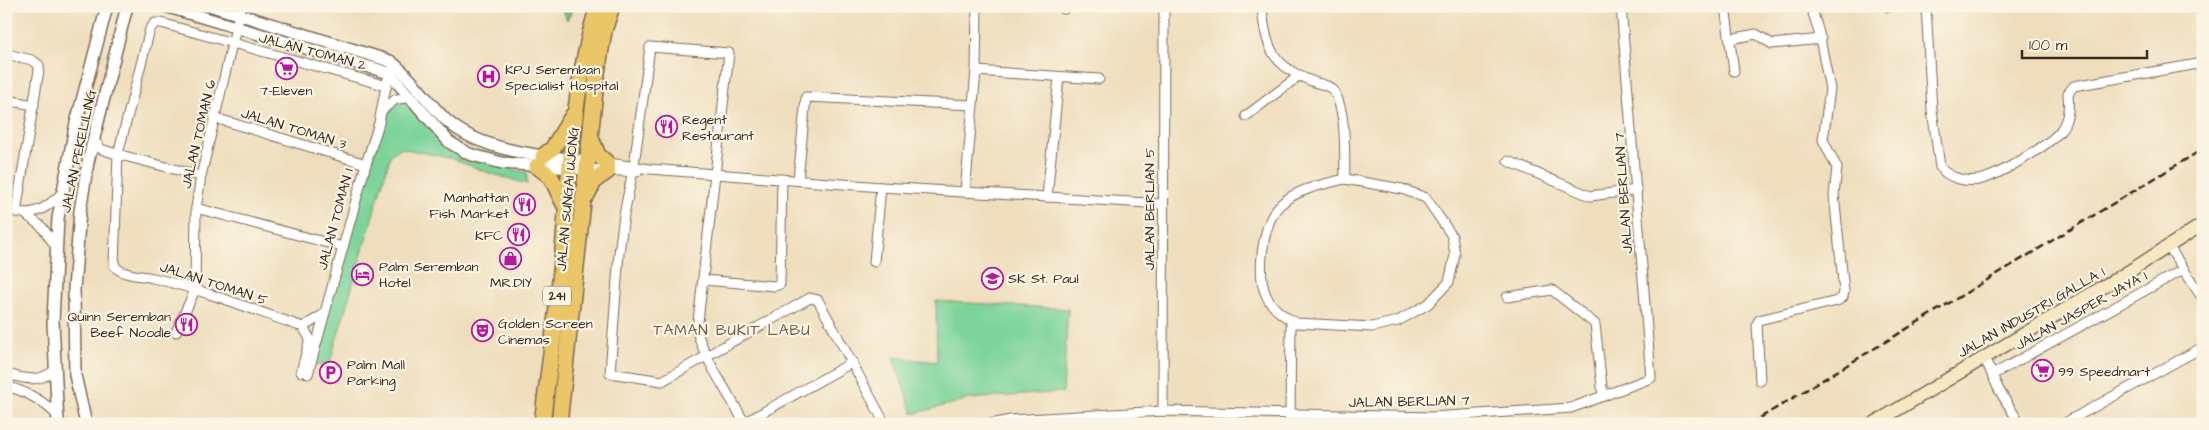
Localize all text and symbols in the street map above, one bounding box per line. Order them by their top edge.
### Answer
street label: JALAN TOMAN 2 [257,28,369,76]
scale bar [2022,28,2146,60]
text: 100 m [2029,35,2068,56]
supermarket icon: 7-Eleven [274,56,298,80]
place label: KPJ Seremban Specialist Hospital [505,60,618,96]
hospital icon: KPJ Seremban Specialist Hospital [477,65,501,89]
street label: JALAN TOMAN 6 [177,78,221,191]
place label: 7-Eleven [260,81,312,101]
street label: JALAN PEKELILING [56,87,102,215]
street label: JALAN TOMAN 3 [238,103,349,155]
place label: Regent Restaurant [682,110,754,146]
restaurant icon: Regent Restaurant [654,115,678,139]
street label: JALAN SUNGAI UJONG [552,126,584,272]
street label: JALAN BERLIAN 7 [1610,131,1638,254]
street label: JALAN BERLIAN 5 [1140,148,1160,270]
street label: JALAN TOMAN 1 [313,166,359,272]
place label: Manhattan Fish Market [429,188,509,224]
restaurant icon: Manhattan Fish Market [513,193,537,217]
restaurant icon: KFC [507,223,531,247]
place label: KFC [475,226,503,246]
shop icon: MR.DIY [499,247,523,271]
street label: JALAN TOMAN 5 [157,257,270,311]
place label: Palm Seremban Hotel [379,257,479,293]
hotel icon: Palm Seremban Hotel [351,262,375,286]
street label: JALAN INDUSTRI GALLA 1 [1954,262,2109,363]
school or university icon: SK St. Paul [980,266,1004,290]
street label: JALAN JASPER JAYA 1 [2012,266,2151,355]
place label: SK St. Paul [1008,269,1079,289]
place label: MR.DIY [490,273,533,293]
road number: 241 [543,286,571,306]
place label: Quinn Seremban Beef Noodle [67,307,171,343]
restaurant icon: Quinn Seremban Beef Noodle [175,312,199,336]
place label: Golden Screen Cinemas [498,314,593,350]
theatre icon: Golden Screen Cinemas [470,319,494,343]
district label: TAMAN BUKIT LABU [653,320,811,341]
place label: Palm Mall Parking [347,355,405,391]
supermarket icon: 99 Speedmart [2030,359,2054,383]
parking icon: Palm Mall Parking [319,360,343,384]
place label: 99 Speedmart [2058,362,2150,382]
street label: JALAN BERLIAN 7 [1348,391,1470,413]

